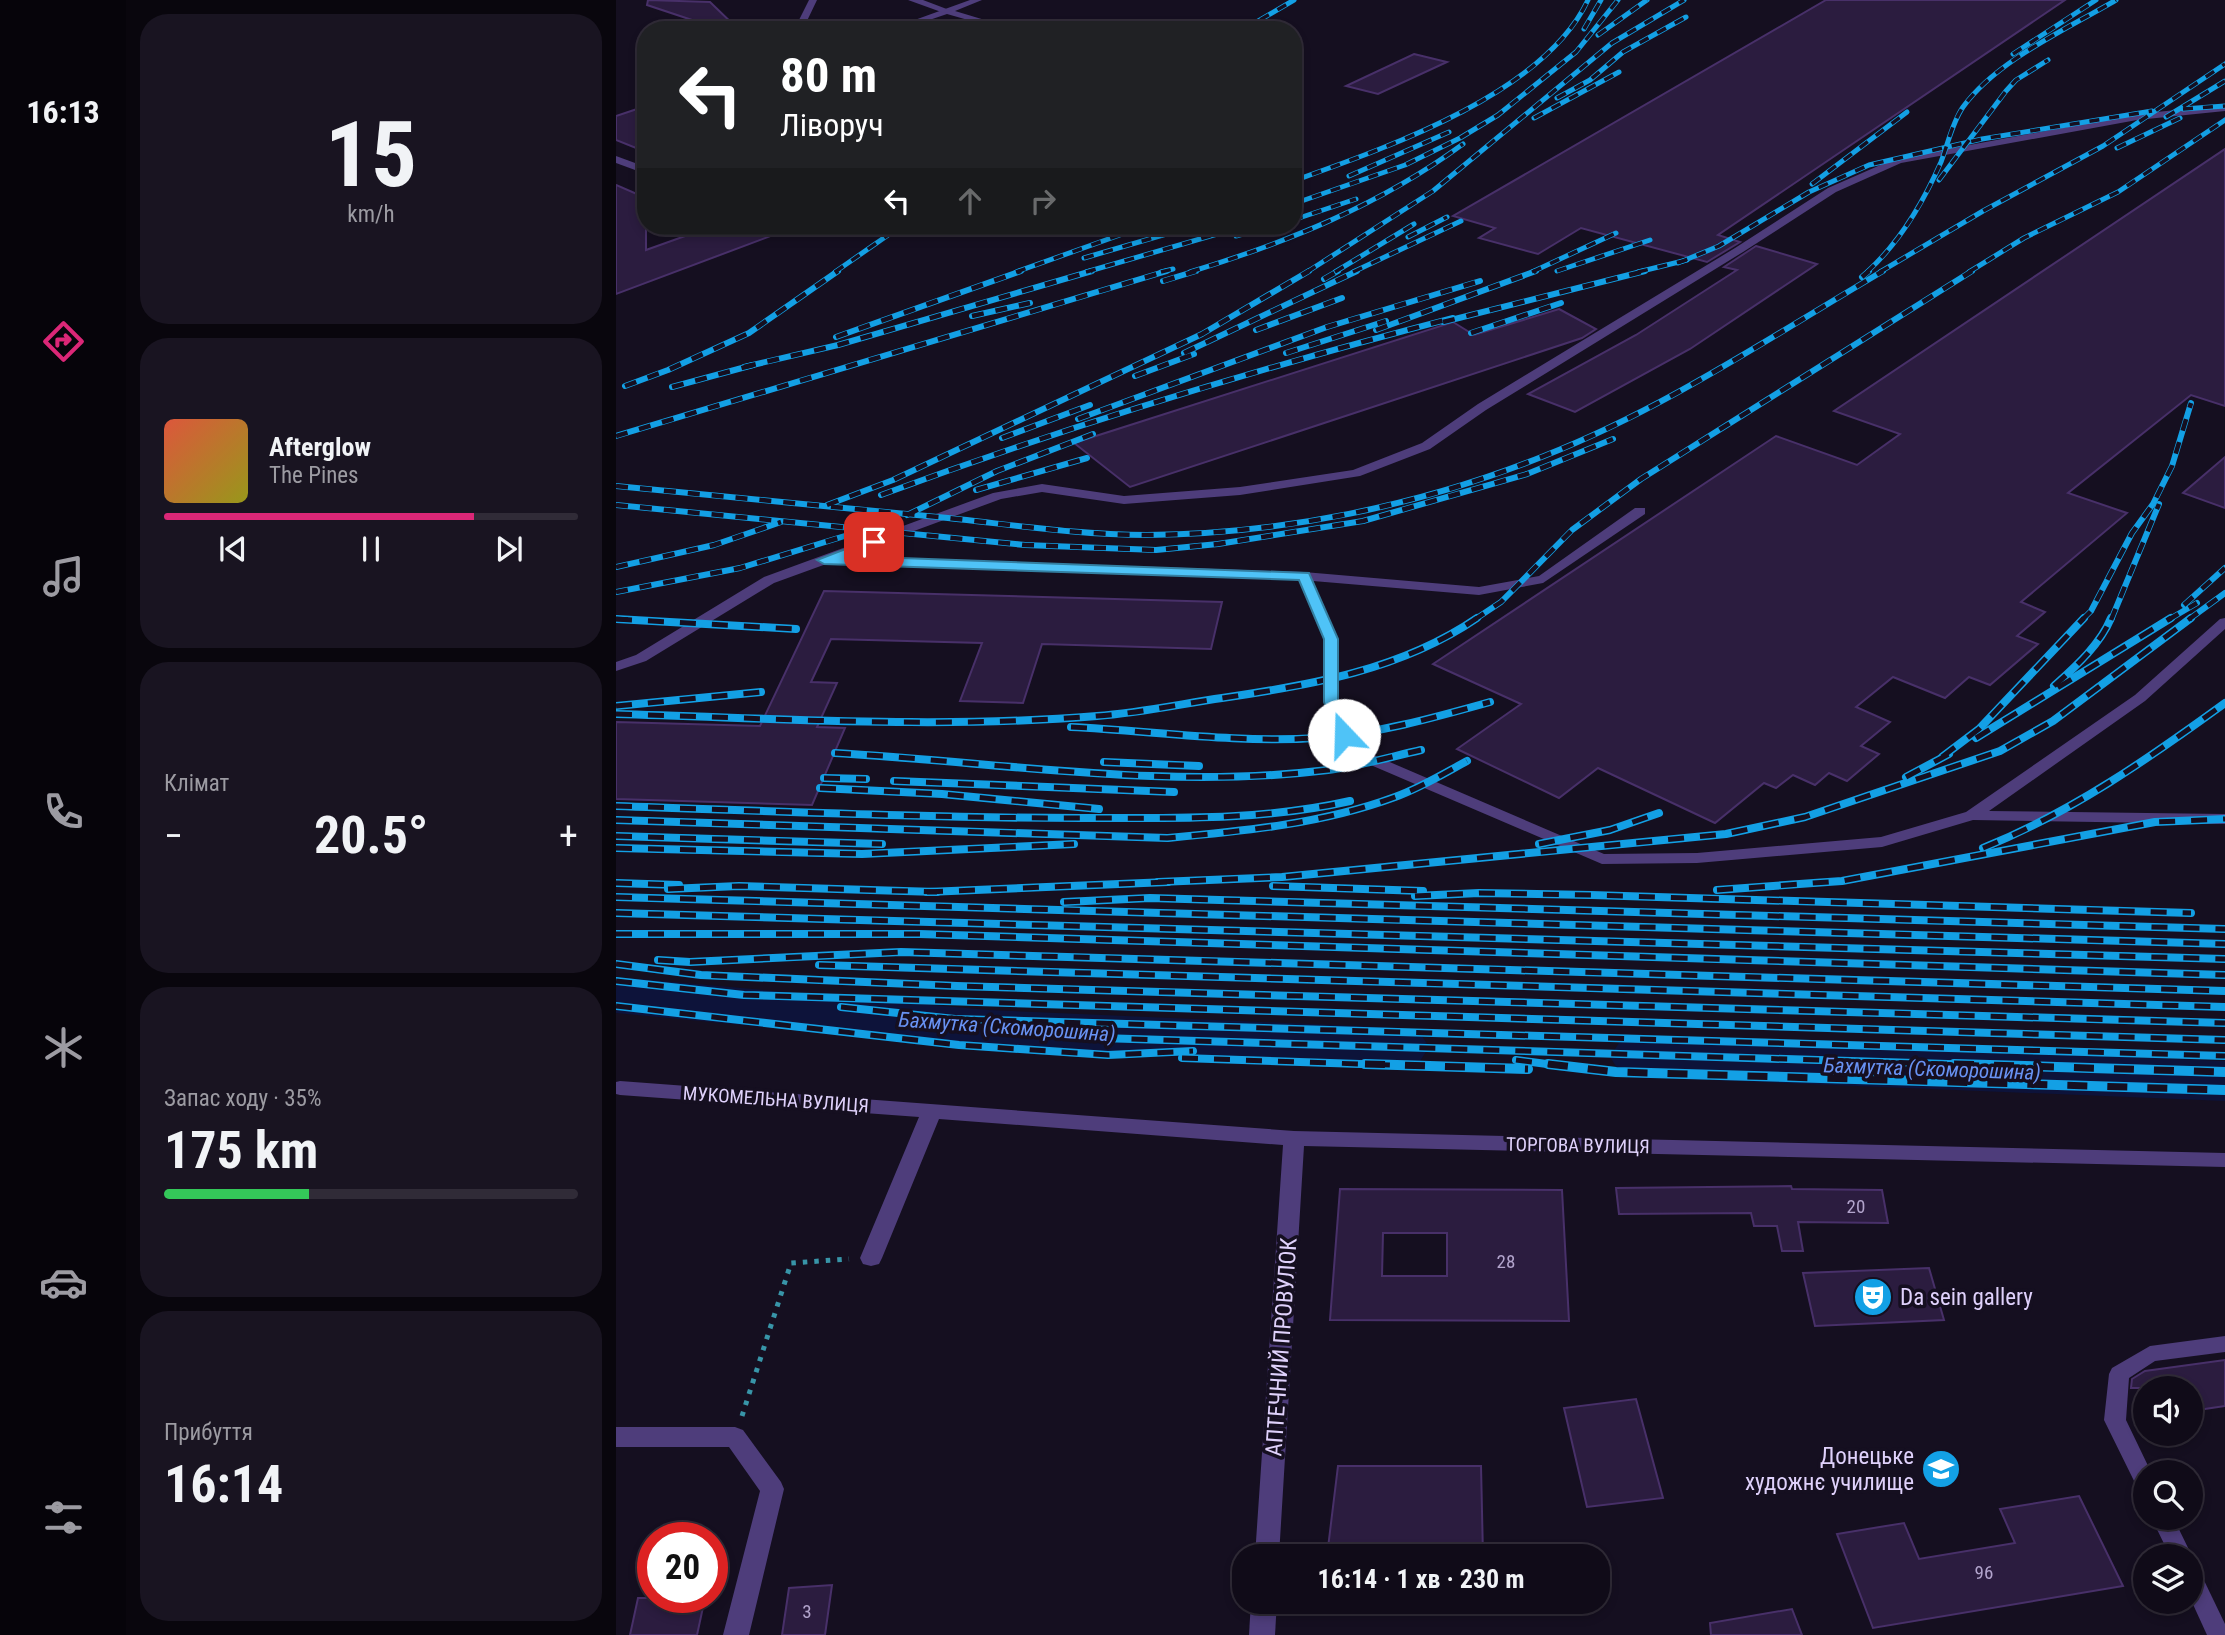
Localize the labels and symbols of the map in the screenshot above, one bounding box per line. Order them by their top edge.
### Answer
pin [844,512,904,572]
position arrow [1307,698,1381,772]
water label: Бахмутка (Скоморошина) [898,1007,1116,1047]
water label: Бахмутка (Скоморошина) [1823,1053,2041,1085]
street label: МУКОМЕЛЬНА ВУЛИЦЯ [682,1082,870,1117]
street label: ТОРГОВА ВУЛИЦЯ [1506,1133,1650,1158]
house number: 20 [1847,1195,1865,1218]
street label: АПТЕЧНИЙ ПРОВУЛОК [1259,1237,1303,1457]
house number: 28 [1497,1250,1515,1273]
theatre icon: Da sein gallery [1852,1276,1894,1318]
place label: Da sein gallery [1900,1284,2033,1311]
place label: Донецьке художнє училище [1745,1443,1914,1496]
school or university icon: Донецьке художнє училище [1920,1448,1962,1490]
speed limit sign: 20 [637,1522,728,1613]
house number: 96 [1975,1561,1993,1584]
house number: 3 [802,1600,812,1623]

